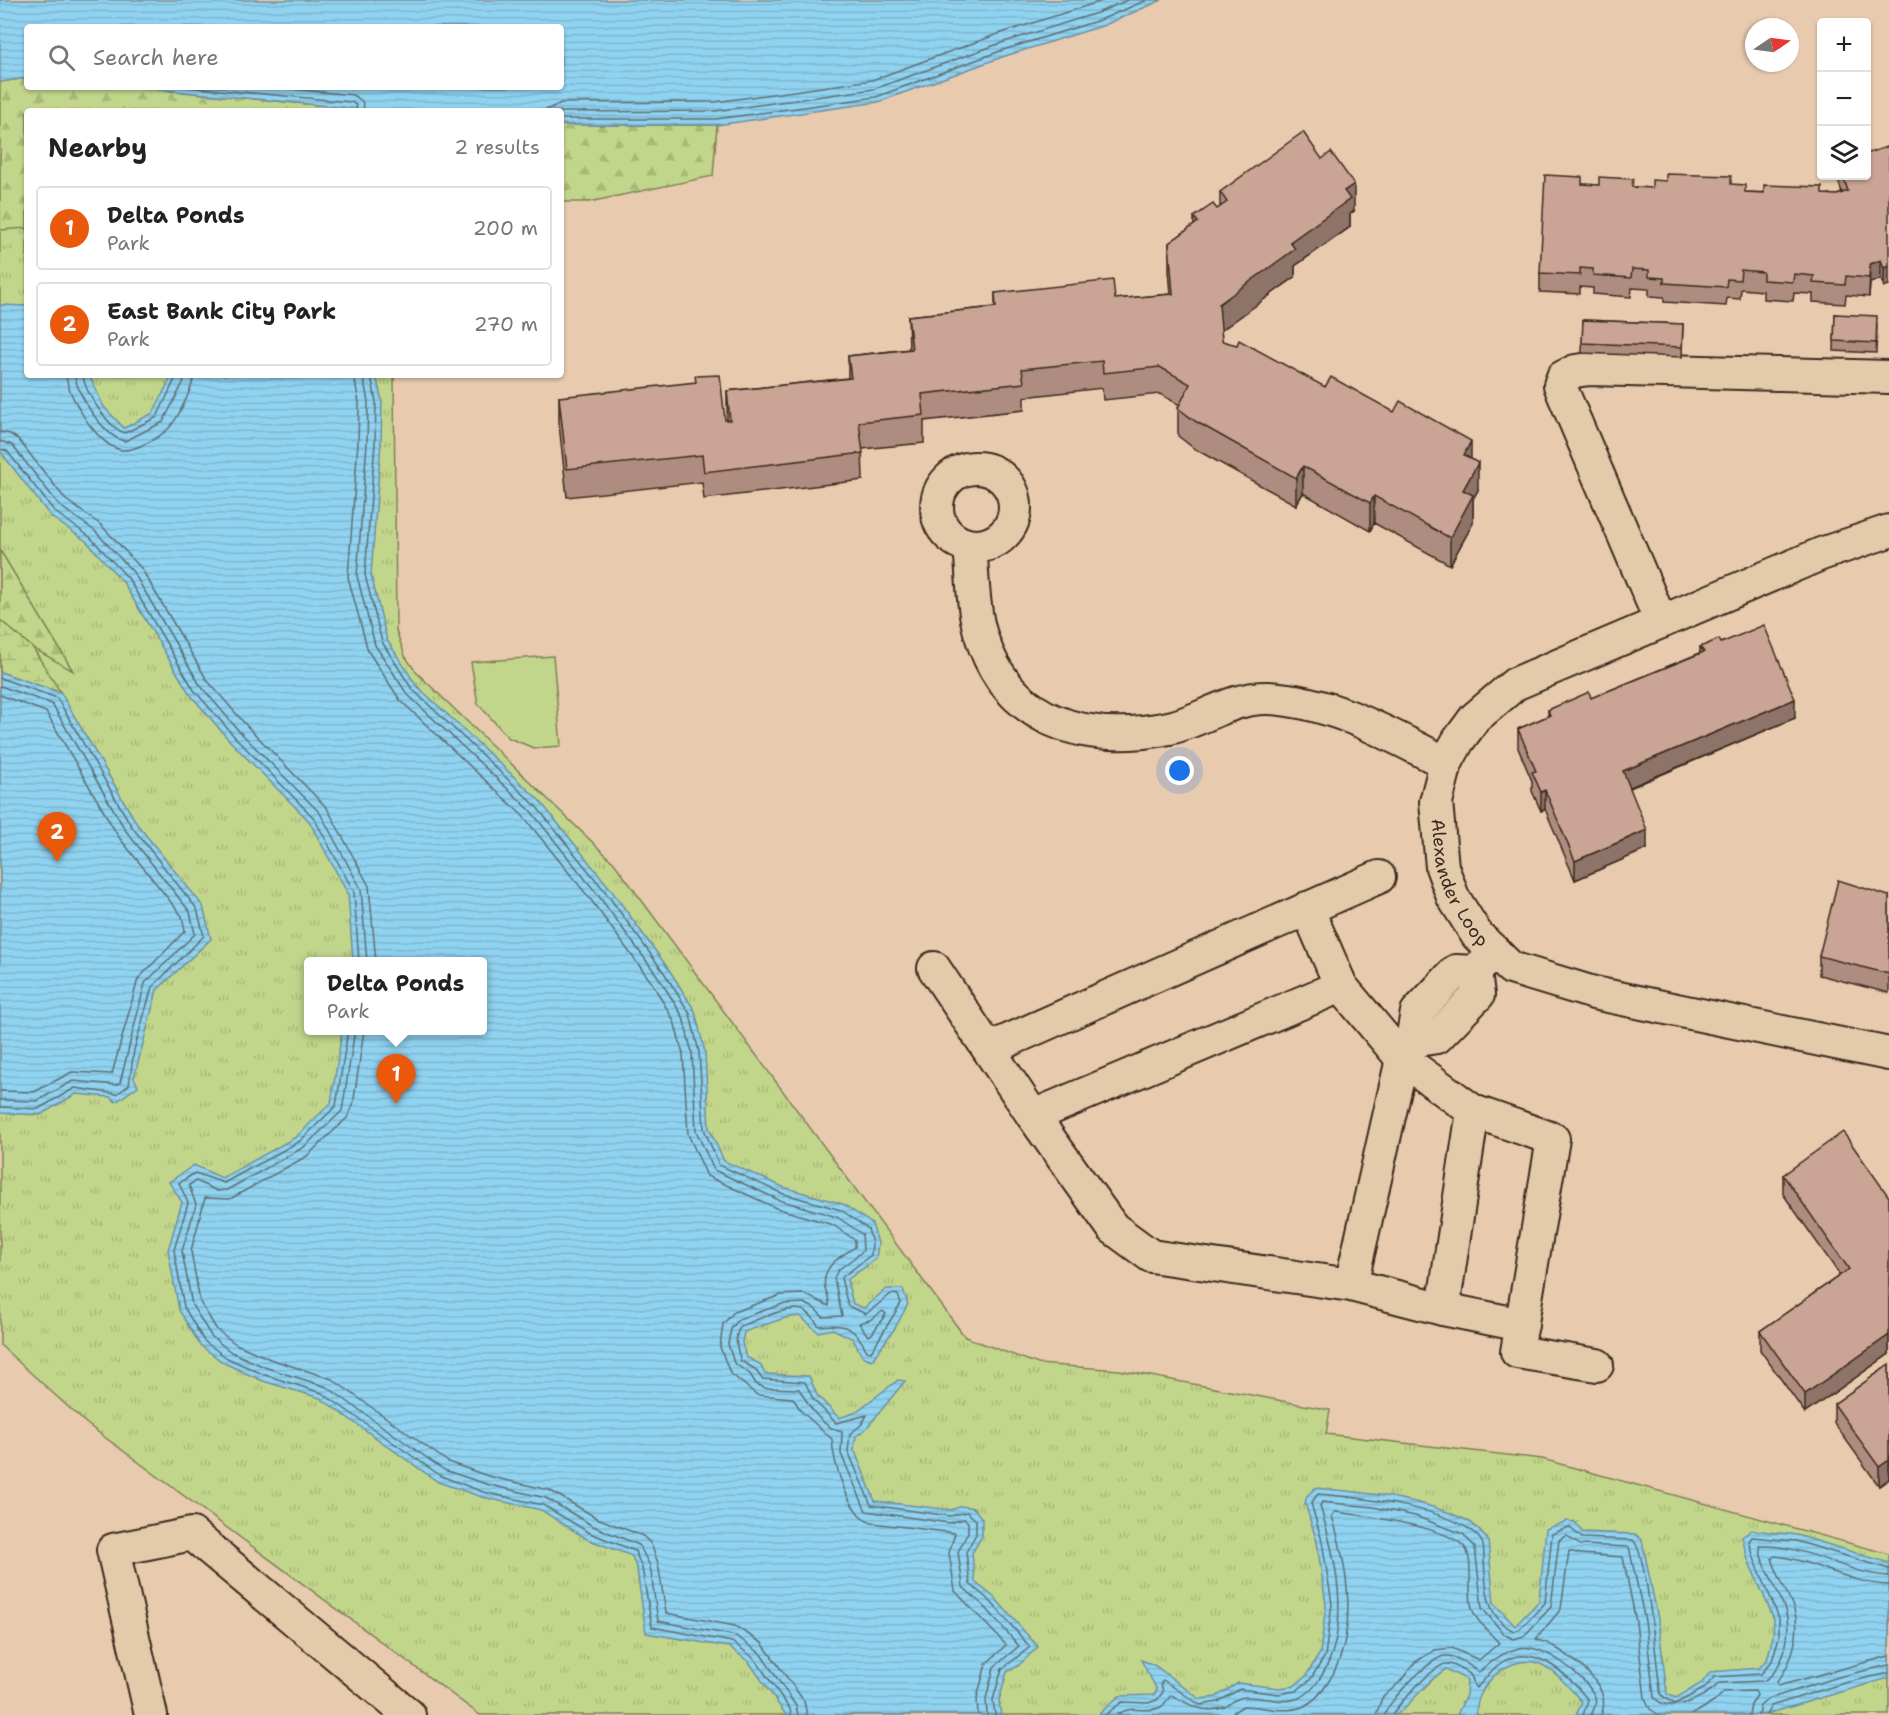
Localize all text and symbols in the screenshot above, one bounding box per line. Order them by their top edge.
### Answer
north arrow [1745,18,1799,72]
map controls [1817,18,1871,180]
button: + [1817,18,1871,72]
search box [24,24,564,90]
icon: search [45,41,78,74]
text: Search here [93,43,219,72]
button: − [1817,72,1871,126]
button: layers [1817,126,1871,180]
text: Nearby [48,130,147,165]
text: 2 results [454,134,540,160]
text: Delta Ponds [107,201,245,230]
text: 1 [65,215,74,241]
text: 200 m [473,215,538,241]
text: Park [107,230,150,256]
text: East Bank City Park [107,297,336,326]
text: 2 [63,311,77,337]
text: 270 m [474,311,538,337]
text: Park [107,326,150,352]
your location [1165,756,1194,785]
pin: 2 [38,812,76,862]
street label: Alexander Loop [1426,818,1494,952]
popup [304,957,487,1035]
text: Delta Ponds [327,969,464,998]
text: Park [327,998,370,1024]
pin: 1 [376,1054,416,1104]

